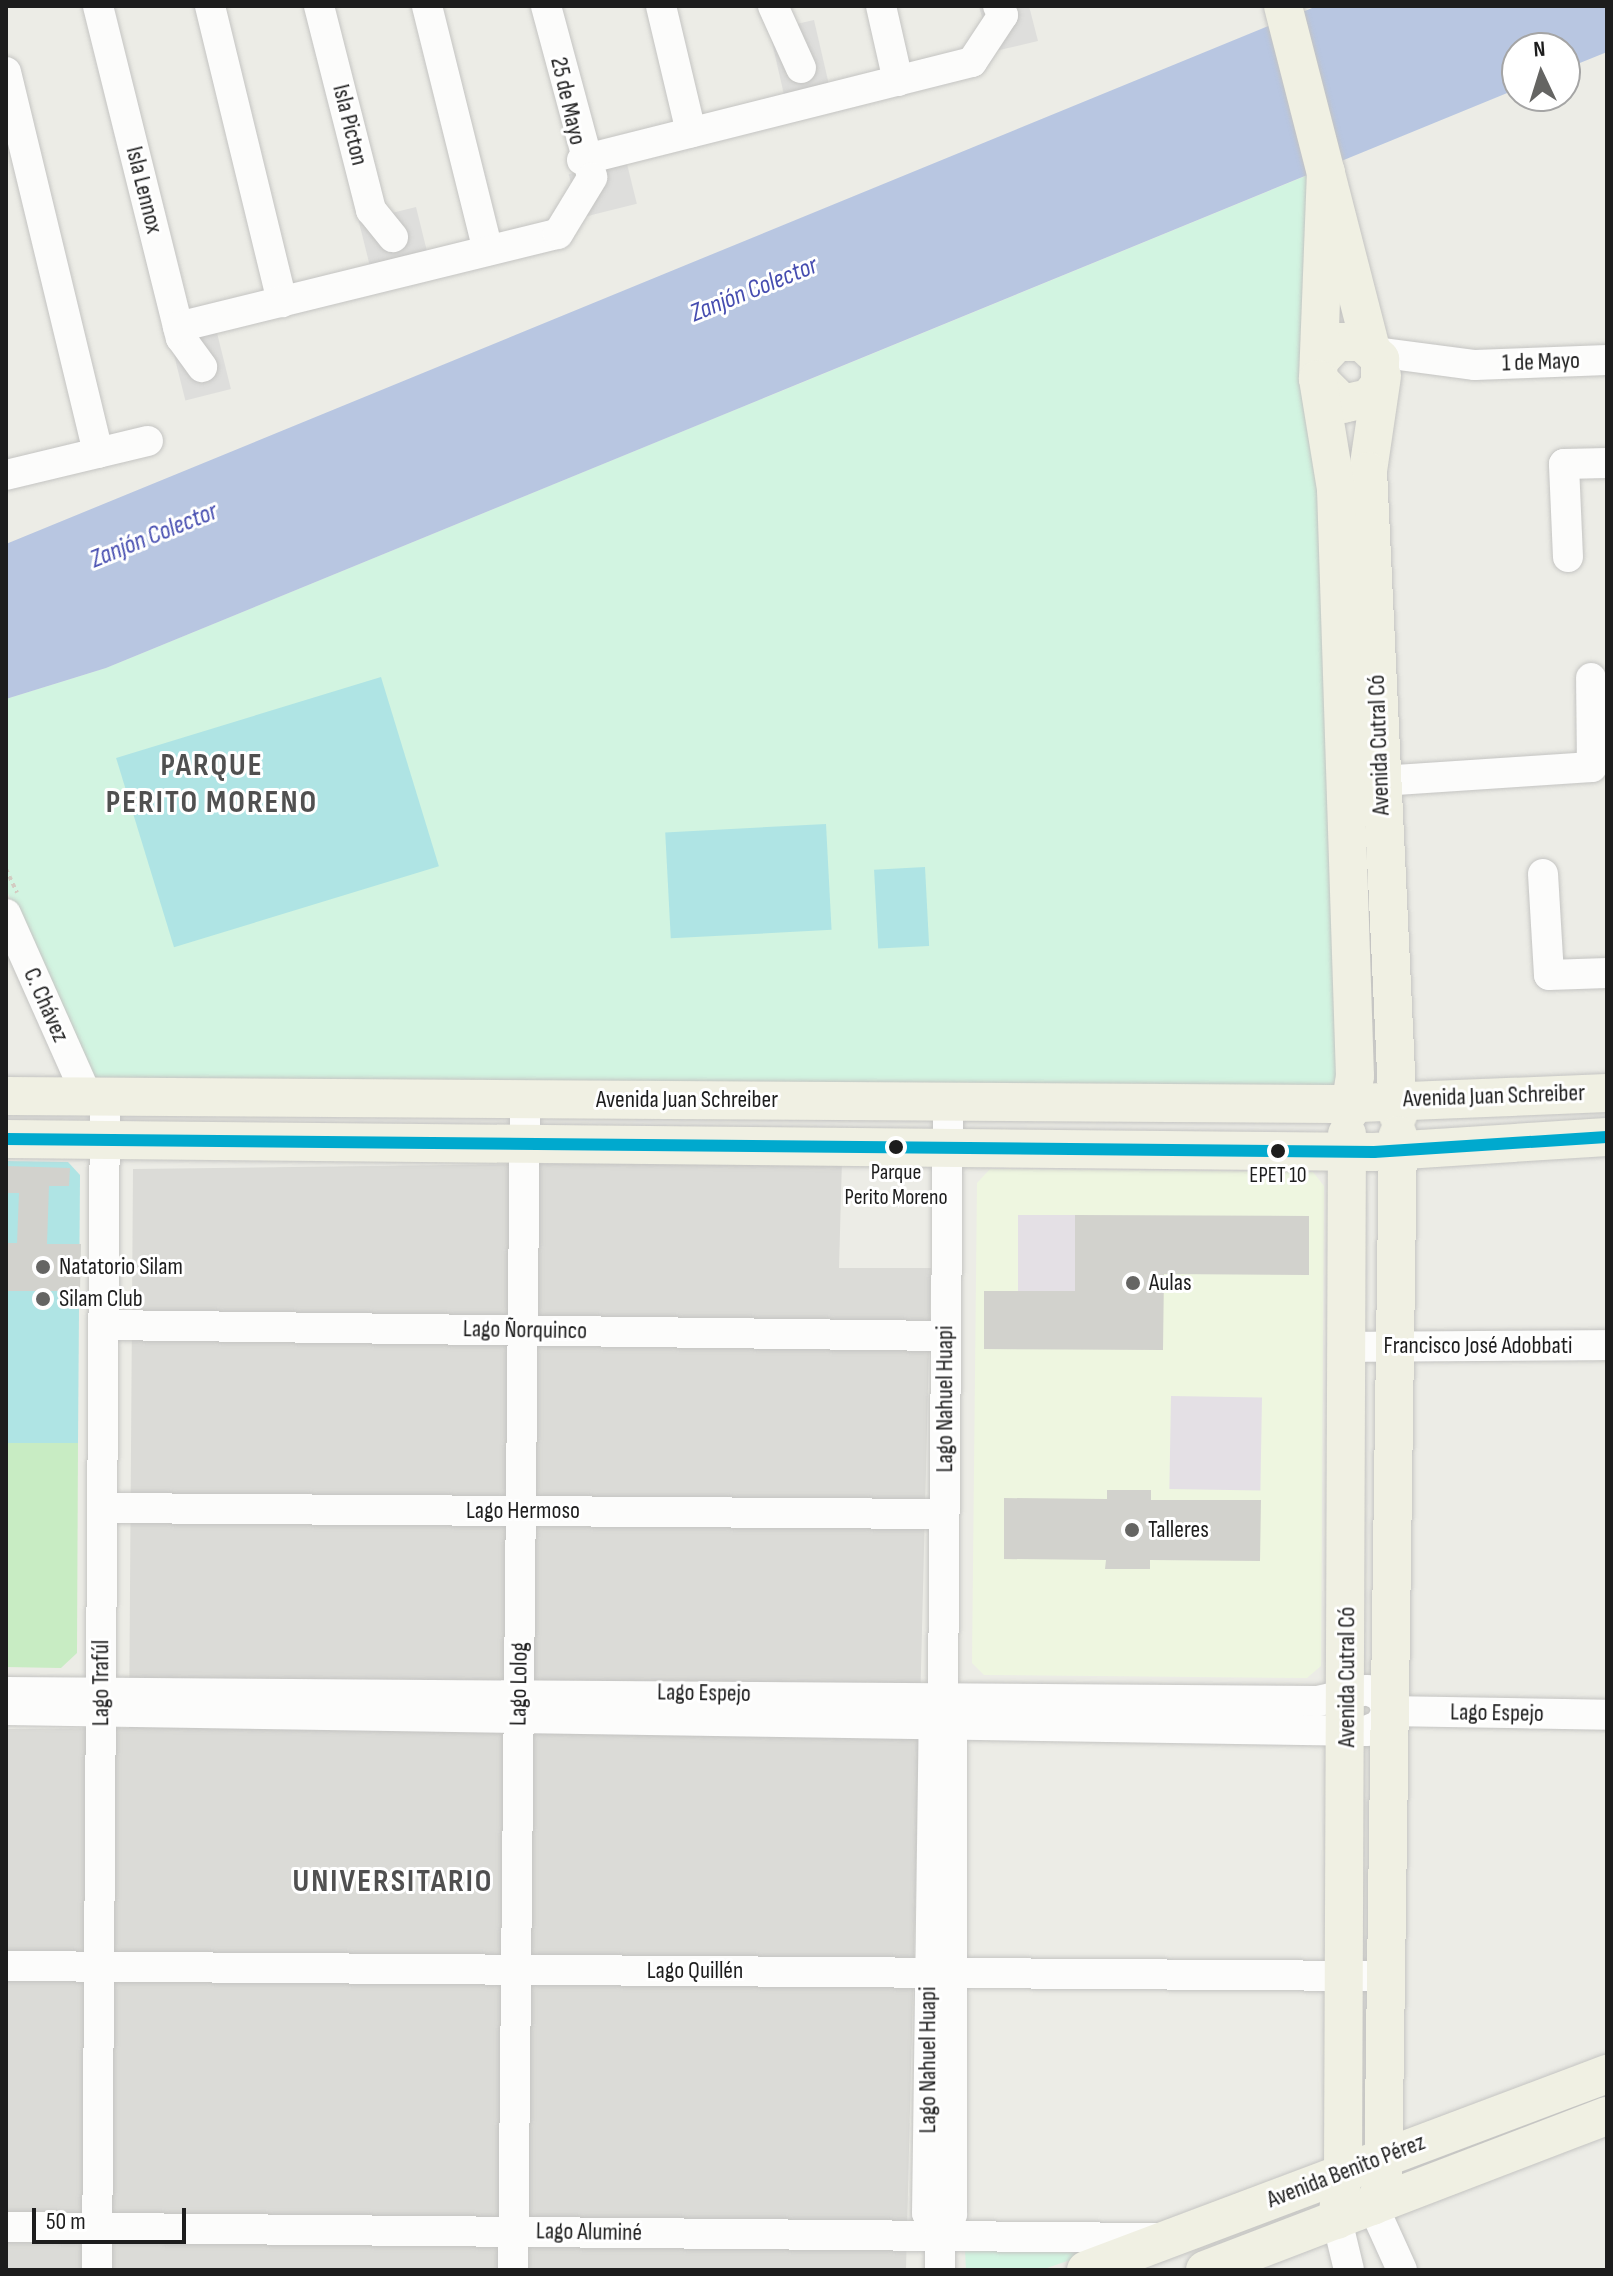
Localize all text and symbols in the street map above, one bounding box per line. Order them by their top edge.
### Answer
north arrow [1501,32,1581,112]
text: N [1533,36,1546,63]
street label: 25 de Mayo [544,54,592,148]
street label: Isla Picton [326,82,374,168]
street label: Isla Lennox [119,144,169,236]
water label: Zanjón Colector [686,250,822,330]
street label: 1 de Mayo [1501,346,1581,378]
water label: Zanjón Colector [86,496,222,576]
street label: Avenida Cutral Có [1362,674,1396,816]
district label: PARQUE PERITO MORENO [106,748,318,823]
street label: C. Chávez [17,963,75,1047]
street label: Avenida Juan Schreiber [1403,1078,1585,1114]
street label: Avenida Juan Schreiber [596,1086,778,1114]
marker: Parque Perito Moreno [888,1139,904,1155]
marker: EPET 10 [1270,1143,1286,1159]
place label: Parque Perito Moreno [844,1159,948,1210]
place label: EPET 10 [1249,1163,1307,1189]
place label: Natatorio Silam [59,1253,183,1281]
marker: Natatorio Silam [34,1258,52,1276]
place label: Aulas [1149,1269,1192,1297]
marker: Aulas [1124,1274,1142,1292]
place label: Silam Club [59,1285,143,1313]
marker: Silam Club [34,1290,52,1308]
street label: Lago Ñorquinco [463,1315,587,1345]
street label: Lago Nahuel Huapi [931,1326,959,1472]
street label: Francisco José Adobbati [1384,1332,1572,1360]
street label: Lago Hermoso [466,1497,580,1525]
place label: Talleres [1148,1516,1209,1544]
marker: Talleres [1123,1521,1141,1539]
street label: Avenida Cutral Có [1333,1607,1361,1747]
street label: Lago Trafúl [87,1640,115,1726]
street label: Lago Lolog [504,1642,534,1726]
street label: Lago Espejo [657,1678,751,1708]
street label: Lago Espejo [1450,1698,1544,1728]
district label: UNIVERSITARIO [293,1863,493,1901]
street label: Lago Quillén [647,1957,743,1985]
street label: Lago Nahuel Huapi [914,1987,942,2133]
street label: Avenida Benito Pérez [1263,2128,1429,2214]
scale bar [36,2192,190,2242]
text: 50 m [46,2207,86,2236]
street label: Lago Aluminé [536,2217,642,2247]

